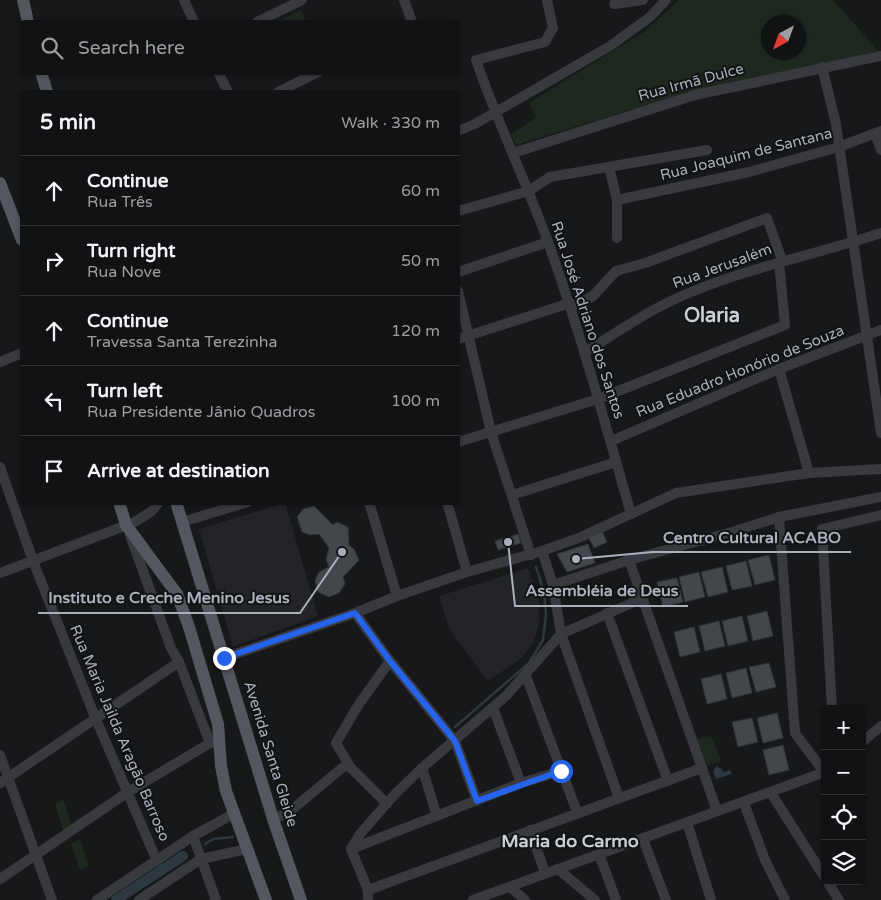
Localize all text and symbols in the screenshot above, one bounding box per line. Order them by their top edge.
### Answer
north arrow [761,15,806,60]
search box [20,20,460,75]
icon: search [38,34,66,62]
text: Search here [78,37,185,59]
street label: Rua Irmã Dulce [636,59,746,105]
text: 5 min [40,110,96,135]
text: Walk · 330 m [341,113,440,133]
street label: Rua Joaquim de Santana [658,124,834,184]
text: Continue [87,170,169,192]
icon: ahead [40,177,68,205]
text: 60 m [401,181,440,201]
text: Rua Três [87,192,153,212]
street label: Rua José Adriano dos Santos [548,219,628,421]
text: Turn right [87,240,175,262]
street label: Rua Jerusalém [670,240,774,292]
icon: right [40,247,68,275]
text: 50 m [401,251,440,271]
text: Rua Nove [87,262,161,282]
district label: Olaria [684,304,740,328]
text: Continue [87,310,169,332]
icon: ahead [40,317,68,345]
text: 120 m [391,321,440,341]
street label: Rua Eduadro Honório de Souza [633,321,847,421]
text: Travessa Santa Terezinha [87,332,278,352]
text: Turn left [87,380,163,402]
icon: left [40,387,68,415]
text: 100 m [391,391,440,411]
text: Rua Presidente Jânio Quadros [87,402,316,422]
icon: arrive [40,457,68,485]
text: Arrive at destination [87,460,270,482]
callout: Centro Cultural ACABO [653,521,851,552]
text: Centro Cultural ACABO [663,528,841,548]
callout: Assembléia de Deus [515,575,688,606]
text: Assembléia de Deus [526,581,679,601]
callout: Instituto e Creche Menino Jesus [38,582,300,613]
text: Instituto e Creche Menino Jesus [48,588,290,608]
street label: Rua Maria Jailda Aragão Barroso [66,622,174,844]
route end [213,647,236,670]
street label: Avenida Santa Gleide [240,679,302,829]
map controls [821,705,866,885]
button: + [821,705,866,750]
button: − [821,750,866,795]
route start [550,760,573,783]
button: locate [821,795,866,840]
district label: Maria do Carmo [501,830,639,852]
button: layers [821,840,866,885]

